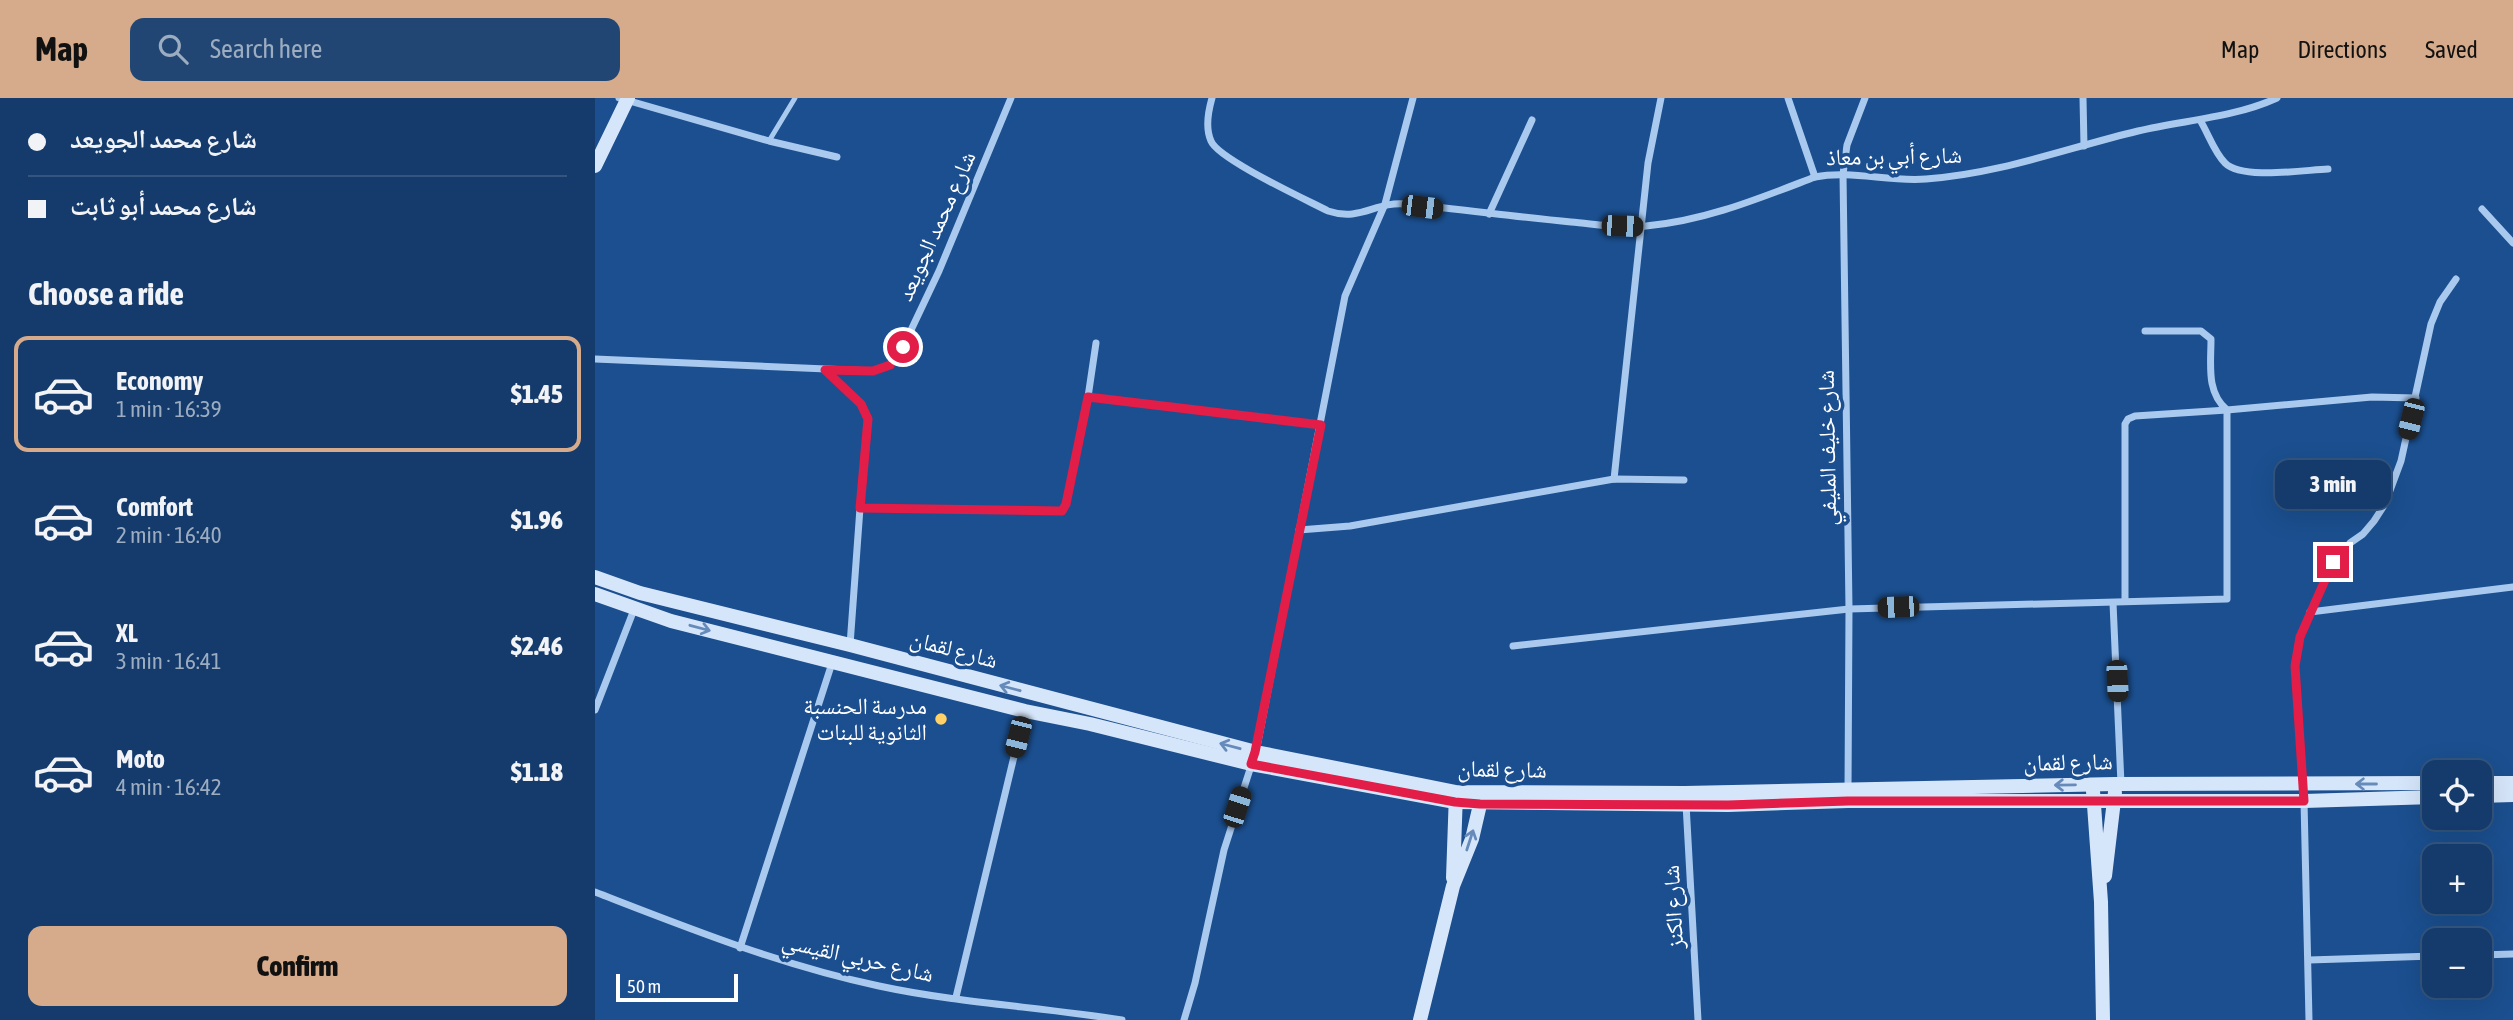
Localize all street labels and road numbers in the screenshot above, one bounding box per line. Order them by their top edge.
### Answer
street label: شارع أبي بن معاذ [1826,141,1962,176]
street label: شارع محمد الجويعد [891,147,982,306]
street label: شارع خليف المليفي [1813,370,1847,526]
street label: شارع لقمان [907,625,1001,675]
street label: شارع لقمان [2023,748,2113,778]
street label: شارع لقمان [1457,755,1547,785]
street label: شارع الكنز [1658,864,1690,951]
street label: شارع حربي القيسي [778,927,936,993]

